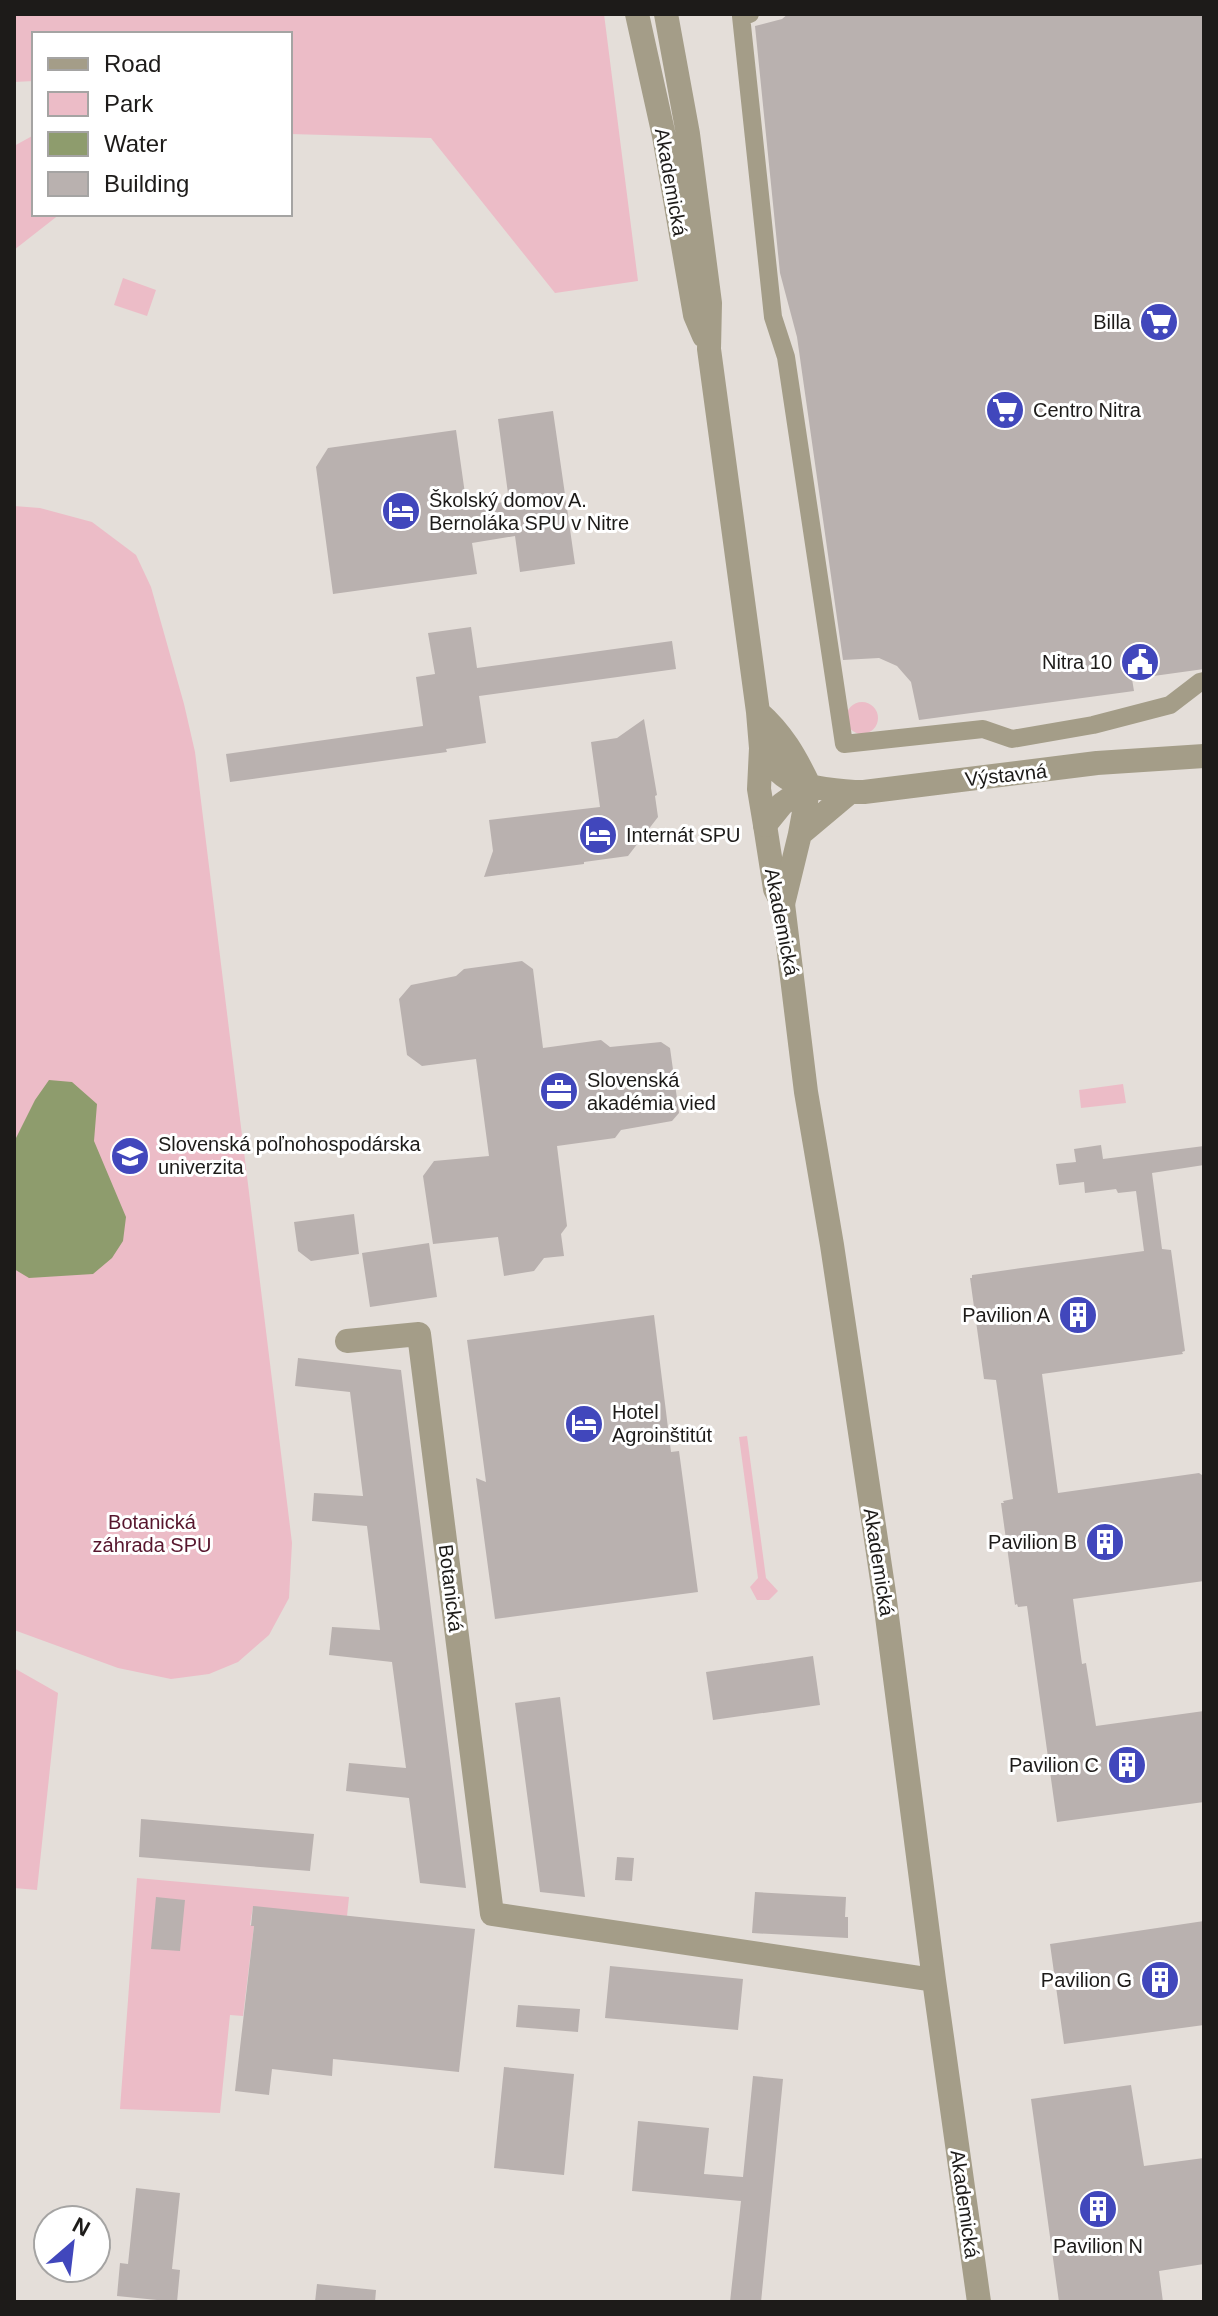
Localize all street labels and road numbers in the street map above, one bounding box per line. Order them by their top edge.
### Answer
street label: Akademická [651,126,691,238]
street label: Výstavná [964,760,1049,790]
street label: Akademická [761,866,803,978]
street label: Akademická [860,1506,899,1618]
street label: Botanická [435,1543,467,1634]
street label: Akademická [947,2149,984,2260]

